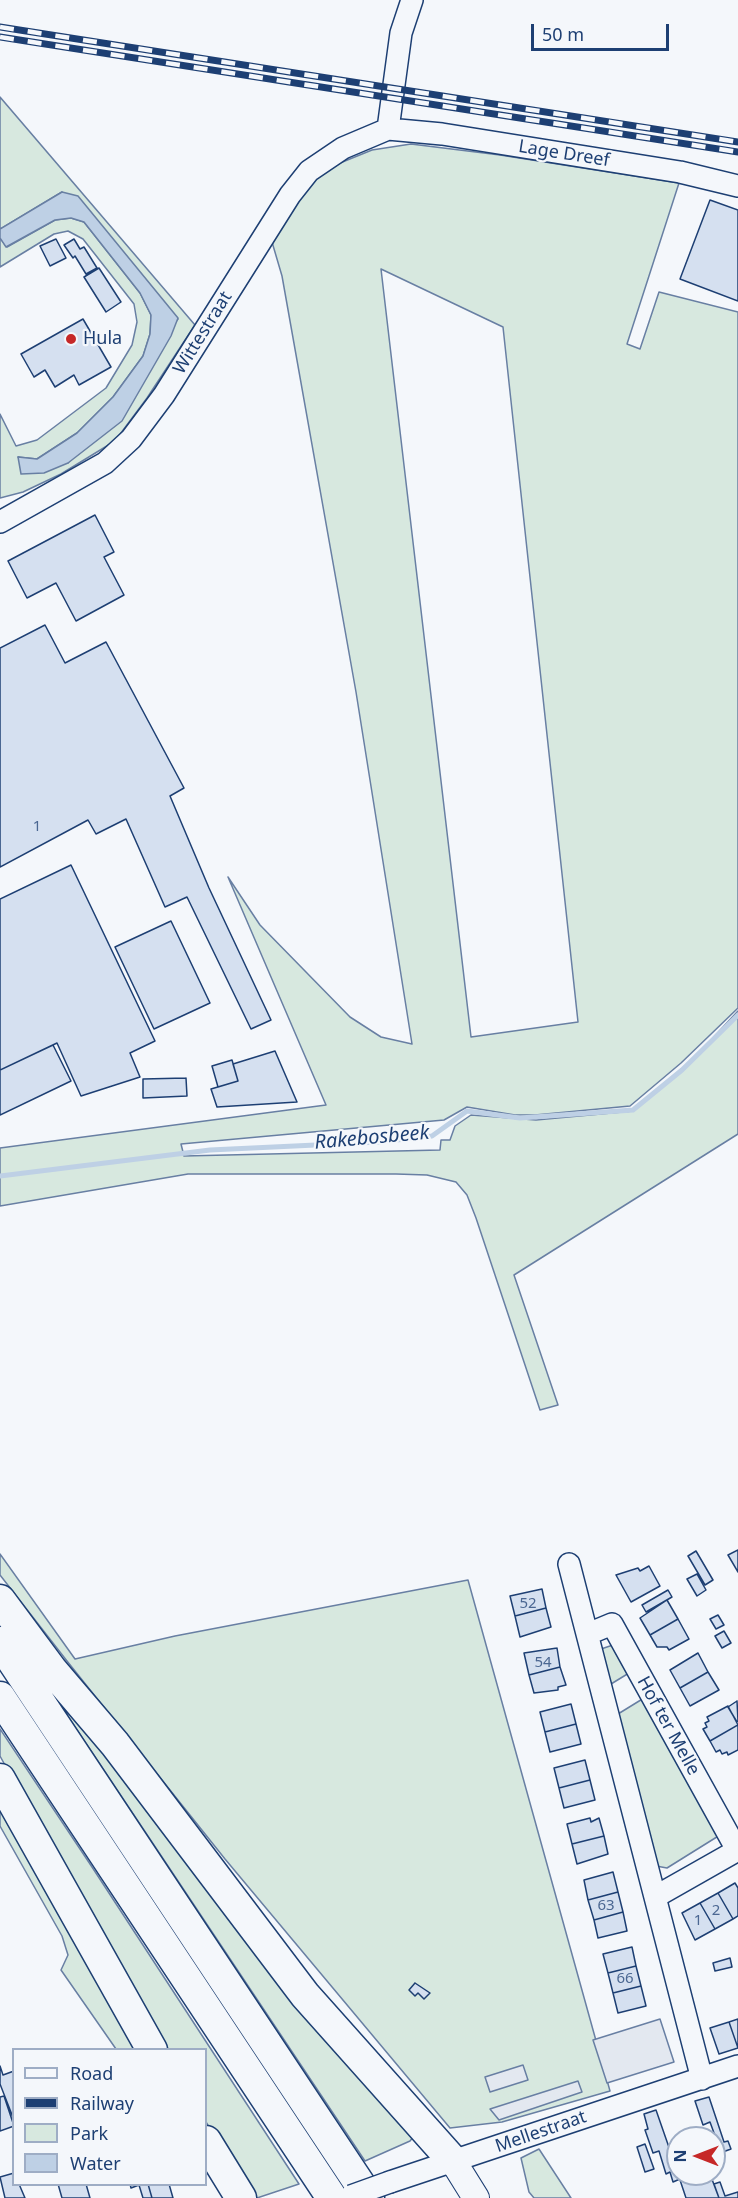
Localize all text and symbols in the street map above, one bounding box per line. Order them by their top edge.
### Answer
scale bar [534,12,672,50]
text: 50 m [542,22,584,46]
street label: Lage Dreef [517,136,611,172]
street label: Wittestraat [169,288,237,378]
place label: Hula [83,328,122,350]
marker: Hula [64,332,78,346]
house number: 1 [33,818,41,836]
water label: Rakebosbeek [314,1121,430,1155]
house number: 52 [519,1595,537,1613]
house number: 54 [534,1654,552,1672]
street label: Hof ter Melle [632,1673,704,1779]
house number: 63 [597,1897,615,1915]
house number: 2 [712,1902,720,1920]
house number: 1 [694,1912,702,1930]
house number: 66 [616,1970,634,1988]
legend [12,2048,207,2186]
text: Road [70,2061,113,2085]
text: Railway [70,2091,134,2115]
street label: Mellestraat [493,2106,589,2158]
text: Park [70,2121,108,2145]
north arrow [666,2126,726,2186]
text: N [669,2150,691,2163]
text: Water [70,2151,121,2175]

